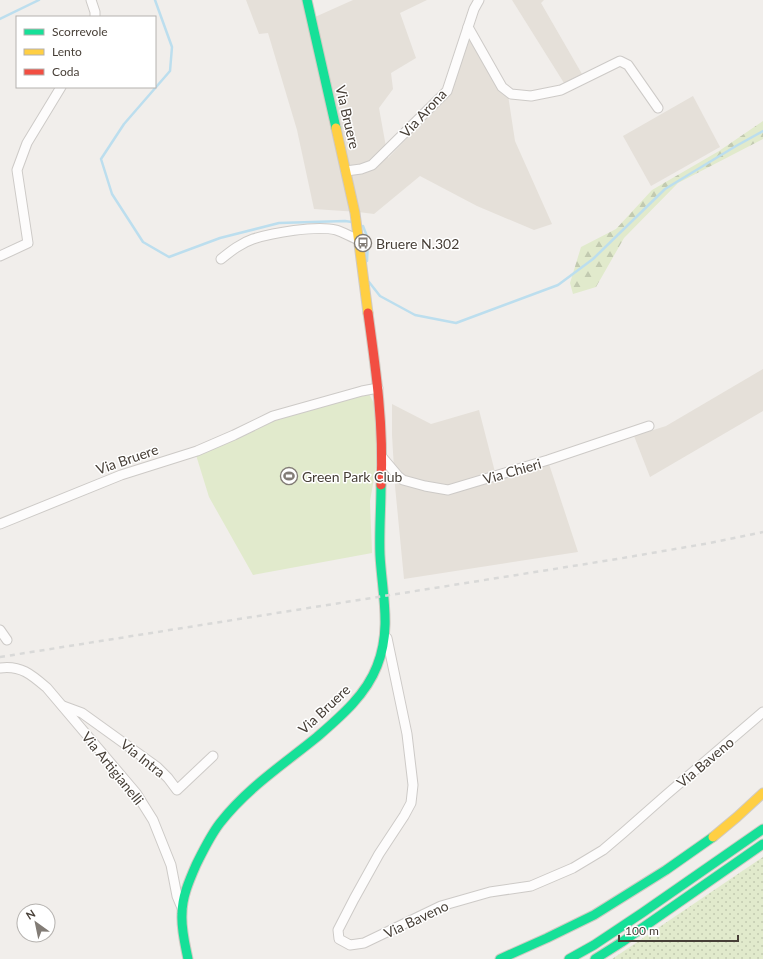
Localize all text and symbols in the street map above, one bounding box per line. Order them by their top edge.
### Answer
legend [16,16,156,88]
text: Scorrevole [52,24,108,39]
text: Lento [52,44,82,59]
text: Coda [52,64,79,79]
street label: Via Bruere [332,84,364,150]
street label: Via Arona [396,85,450,141]
bus stop icon: Bruere N.302 [353,233,373,253]
place label: Bruere N.302 [376,235,459,252]
street label: Via Bruere [94,440,160,478]
street label: Via Chieri [481,455,543,487]
sports icon: Green Park Club [279,466,299,486]
place label: Green Park Club [302,468,402,485]
street label: Via Bruere [295,681,353,737]
street label: Via Artigianelli [78,728,148,808]
street label: Via Baveno [673,733,737,791]
street label: Via Intra [117,735,169,781]
street label: Via Baveno [381,897,451,941]
north arrow [16,903,56,943]
text: N [23,906,37,922]
scale bar [619,917,738,943]
text: 100 m [625,923,659,938]

